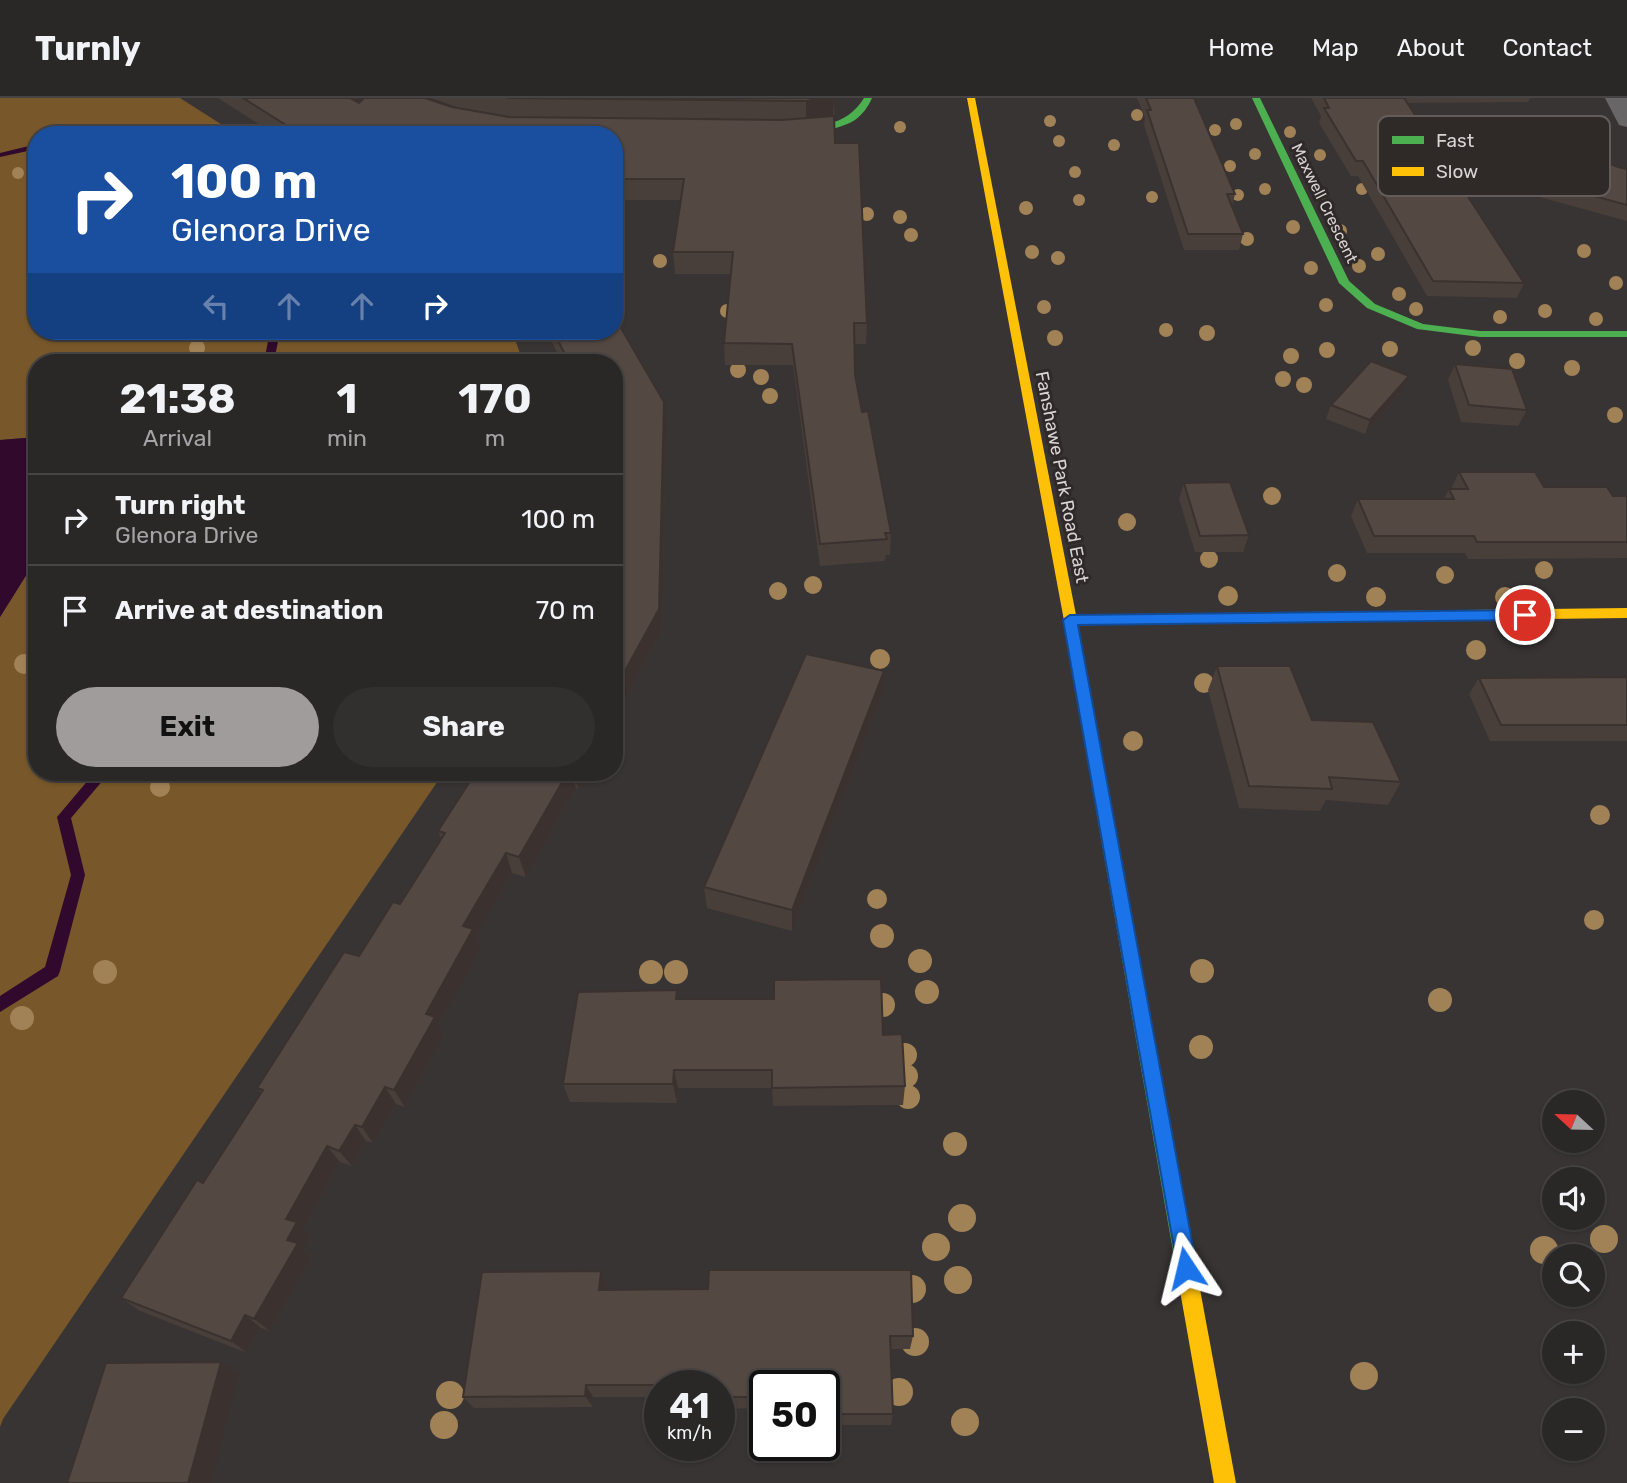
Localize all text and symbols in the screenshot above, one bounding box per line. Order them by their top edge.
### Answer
text: Turnly [35,29,141,68]
text: Home [1208,34,1274,62]
text: Map [1312,34,1359,62]
text: About [1397,34,1465,62]
text: Contact [1503,34,1592,62]
legend [1378,116,1610,196]
text: Fast [1436,129,1475,152]
street label: Maxwell Crescent [1287,140,1362,266]
text: 100 m [171,152,317,210]
icon: right [56,154,147,245]
text: Slow [1436,160,1478,183]
text: Glenora Drive [171,211,371,249]
icon: left [197,287,235,325]
icon: ahead [270,287,308,325]
icon: ahead [343,287,381,325]
icon: right [416,287,454,325]
street label: Fanshawe Park Road East [1031,369,1093,585]
text: 21:38 [119,374,236,424]
text: 1 [337,374,357,424]
text: 170 [458,374,532,424]
text: Arrival [143,424,212,452]
text: min [327,424,367,452]
text: m [485,424,505,452]
text: Turn right [115,490,245,521]
icon: right [56,501,94,539]
text: 100 m [521,504,595,535]
text: Glenora Drive [115,521,259,549]
pin [1495,585,1555,645]
icon: arrive [56,592,94,630]
text: Arrive at destination [115,595,383,626]
text: 70 m [536,595,595,626]
icon: arrive [1506,596,1544,634]
button: Exit [56,687,319,767]
button: Share [333,687,595,767]
north arrow [1542,1090,1605,1153]
map controls [1542,1090,1605,1461]
button: sound [1542,1167,1605,1230]
position arrow [1149,1231,1223,1305]
button: search [1542,1244,1605,1307]
button: + [1542,1321,1605,1384]
speed limit sign: 50 [749,1370,840,1461]
text: 41 [669,1385,710,1427]
button: − [1542,1398,1605,1461]
text: km/h [667,1422,712,1444]

